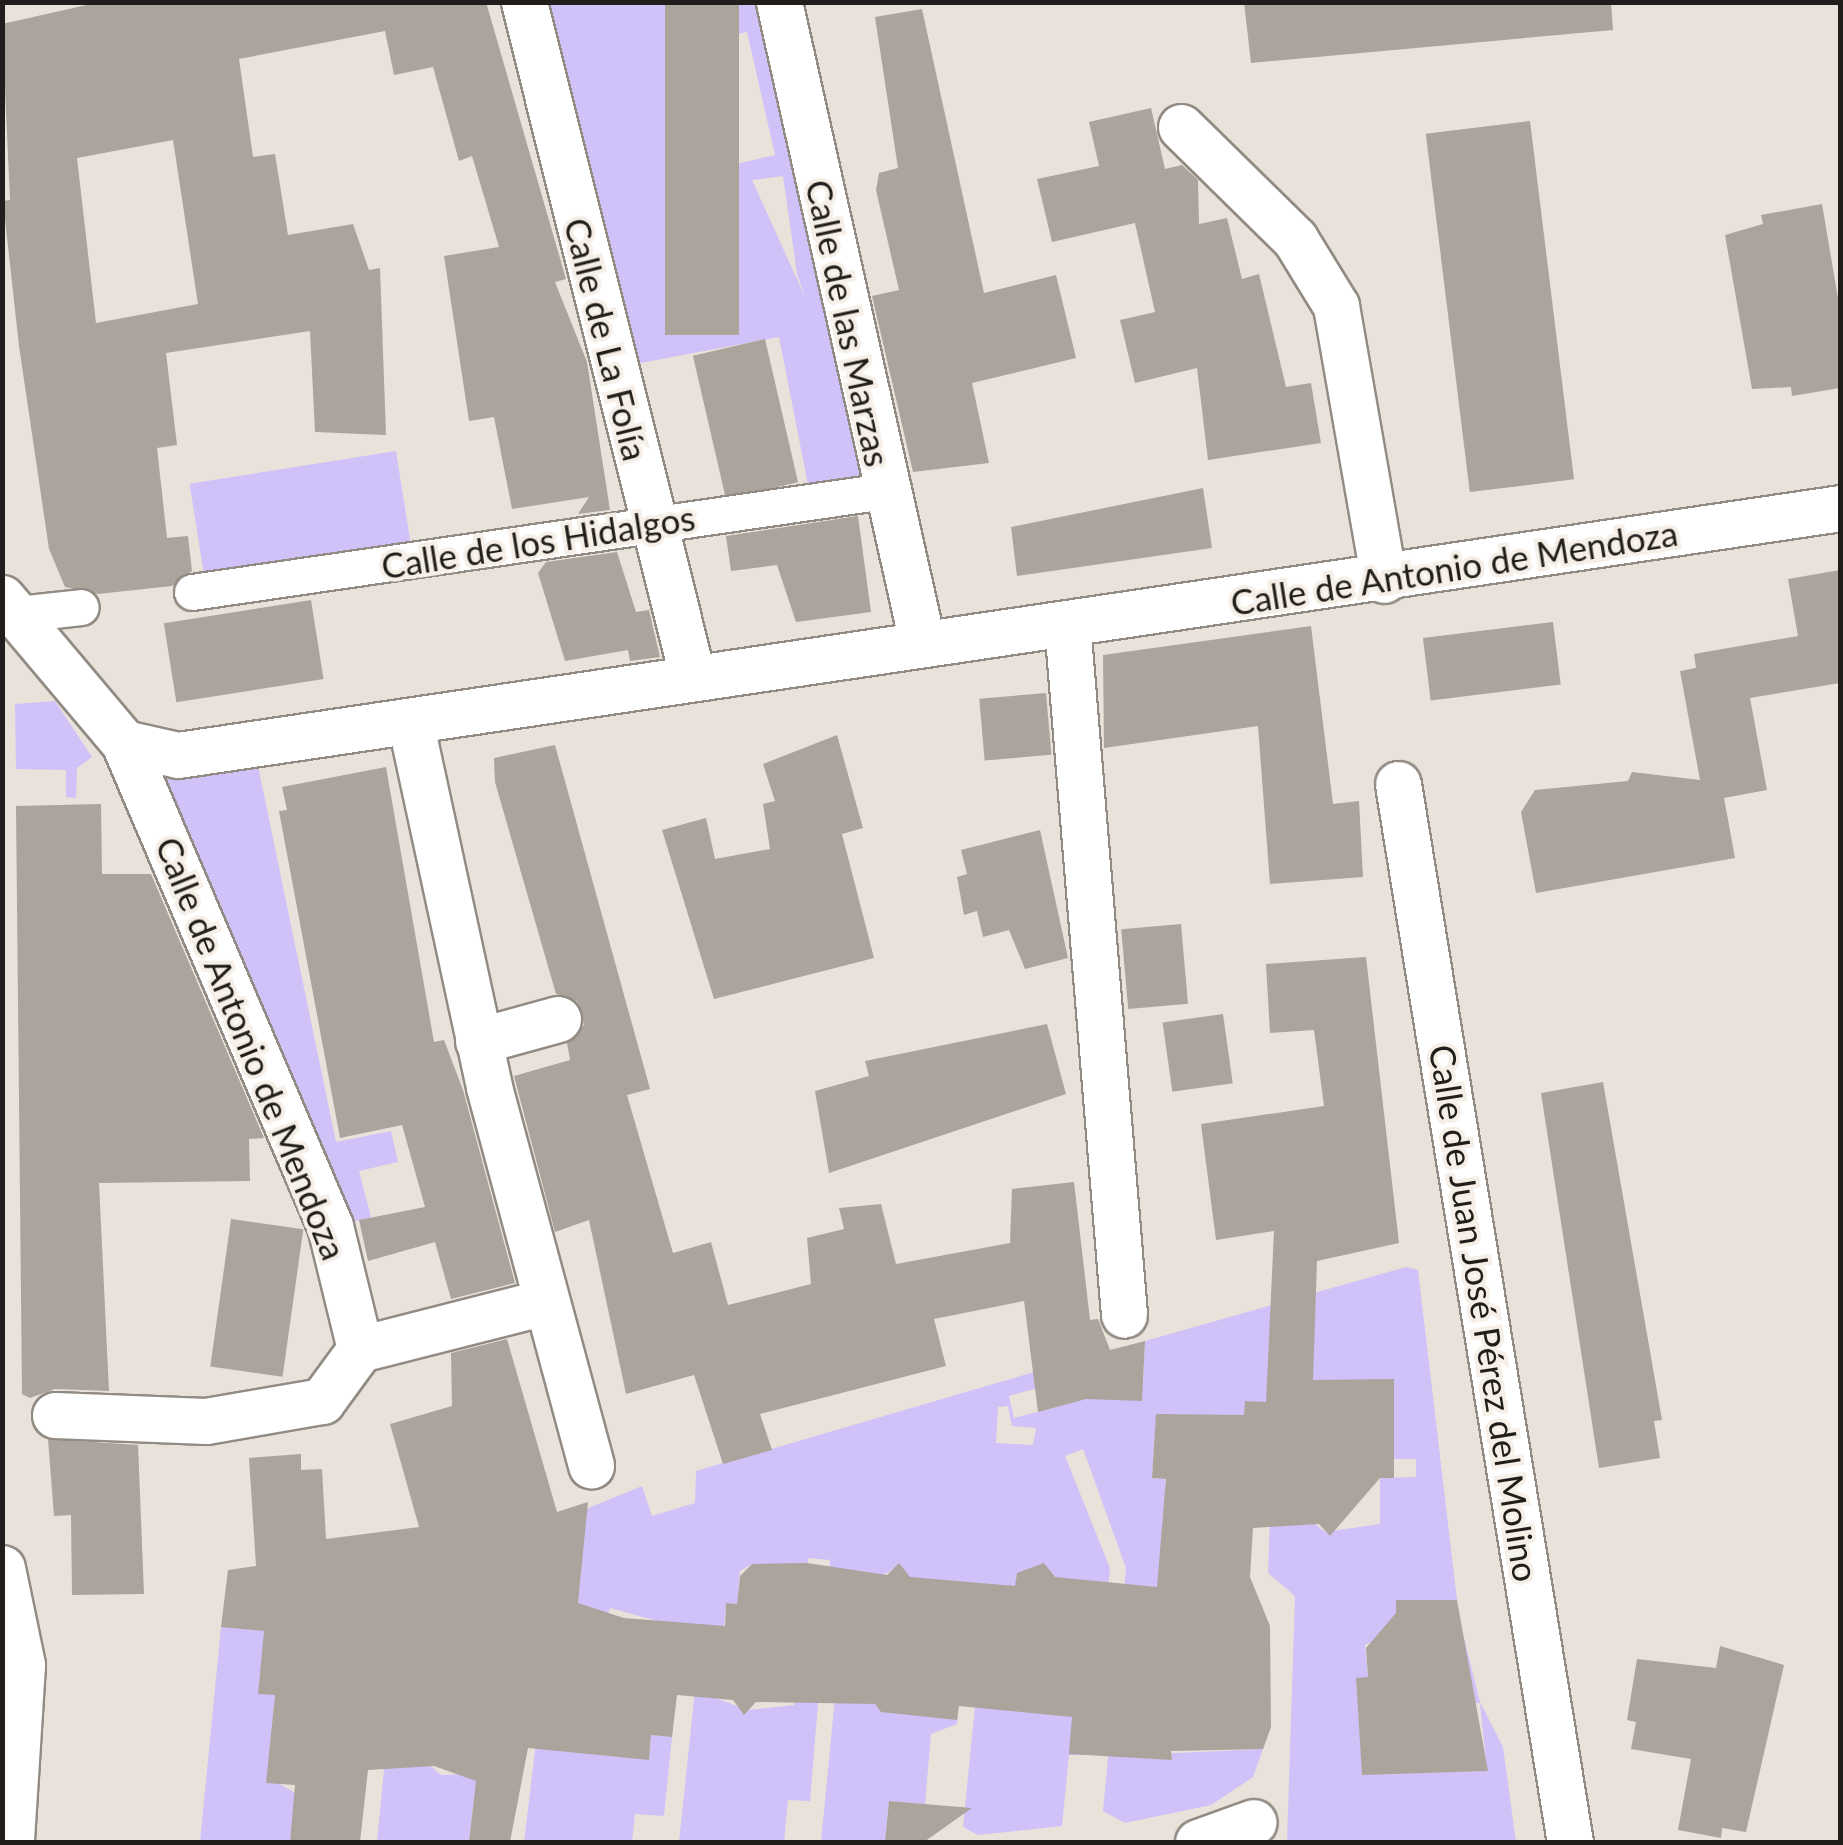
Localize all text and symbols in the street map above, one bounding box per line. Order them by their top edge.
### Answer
street label: Calle de las Marzas [798,176,900,470]
street label: Calle de La Folía [557,213,657,465]
street label: Calle de los Hidalgos [378,495,698,587]
street label: Calle de Antonio de Mendoza [1227,511,1681,623]
street label: Calle de Antonio de Mendoza [148,830,356,1266]
street label: Calle de Juan José Pérez del Molino [1422,1041,1548,1585]

